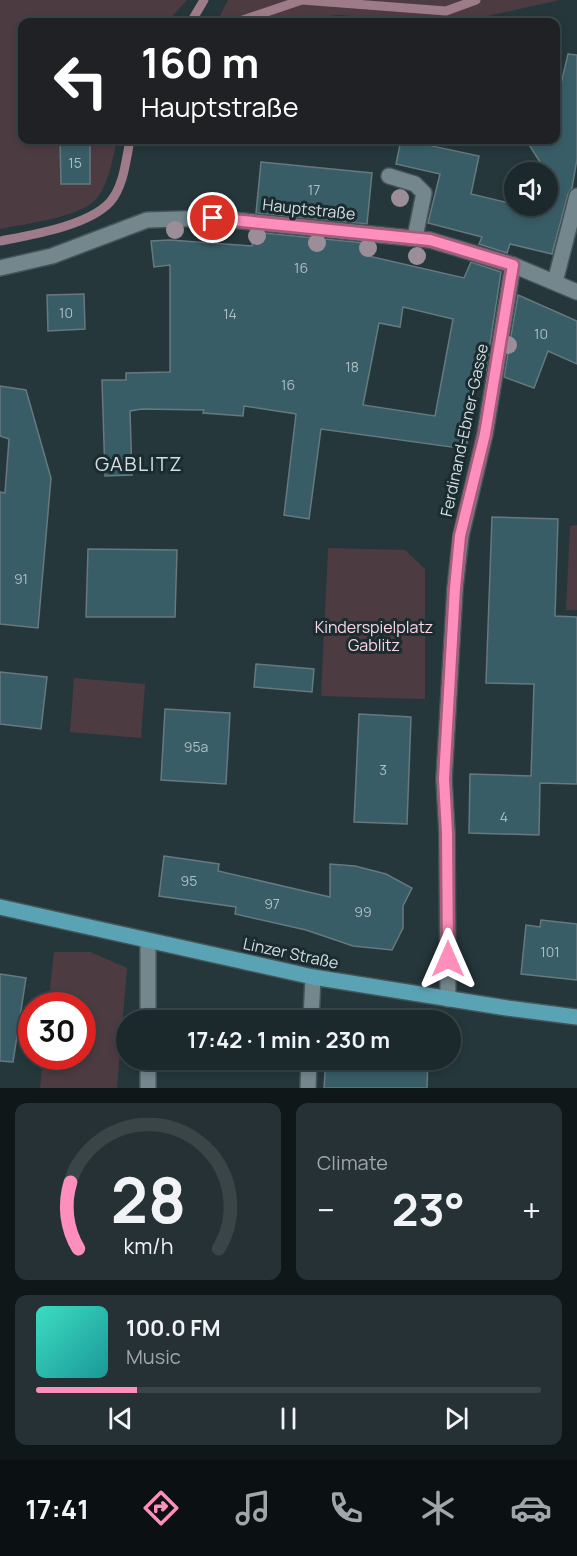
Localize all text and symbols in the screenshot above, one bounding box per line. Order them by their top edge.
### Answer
text: 160 m [141,33,259,91]
icon: left [42,42,120,120]
text: Hauptstraße [141,88,298,125]
house number: 15 [68,153,82,172]
map controls [504,162,558,216]
button: sound [504,162,558,216]
house number: 17 [308,180,320,199]
pin [187,192,238,243]
street label: Hauptstraße [261,193,357,225]
icon: arrive [196,201,229,234]
house number: 16 [294,258,308,277]
house number: 10 [59,303,73,322]
house number: 14 [223,304,237,323]
house number: 10 [534,324,548,343]
street label: Ferdinand-Ebner-Gasse [435,342,493,518]
house number: 18 [345,357,359,376]
house number: 16 [281,375,295,394]
district label: GABLITZ [95,450,183,477]
house number: 91 [14,569,28,588]
park label: Kinderspielplatz Gablitz [315,616,433,656]
house number: 95a [184,737,208,756]
house number: 3 [379,760,387,779]
house number: 4 [500,807,508,826]
house number: 95 [181,871,197,890]
house number: 97 [264,894,280,913]
house number: 99 [354,902,372,921]
position arrow [416,927,480,991]
street label: Linzer Straße [241,932,341,974]
house number: 101 [540,942,560,961]
speed limit sign: 30 [18,992,96,1070]
text: 17:42 · 1 min · 230 m [187,1025,390,1055]
text: Climate [317,1149,388,1176]
text: 28 [110,1156,186,1242]
text: 23° [392,1178,465,1240]
text: − [317,1187,335,1232]
text: + [522,1187,541,1232]
text: km/h [123,1231,173,1260]
text: 100.0 FM [126,1313,220,1343]
text: Music [126,1343,181,1370]
icon: previous [104,1402,137,1435]
icon: pause [272,1402,305,1435]
icon: next [440,1402,473,1435]
icon: directions [140,1487,182,1529]
icon: music [232,1487,274,1529]
icon: phone [325,1487,367,1529]
icon: climate [417,1487,459,1529]
icon: car [510,1487,552,1529]
text: 17:41 [25,1490,89,1527]

